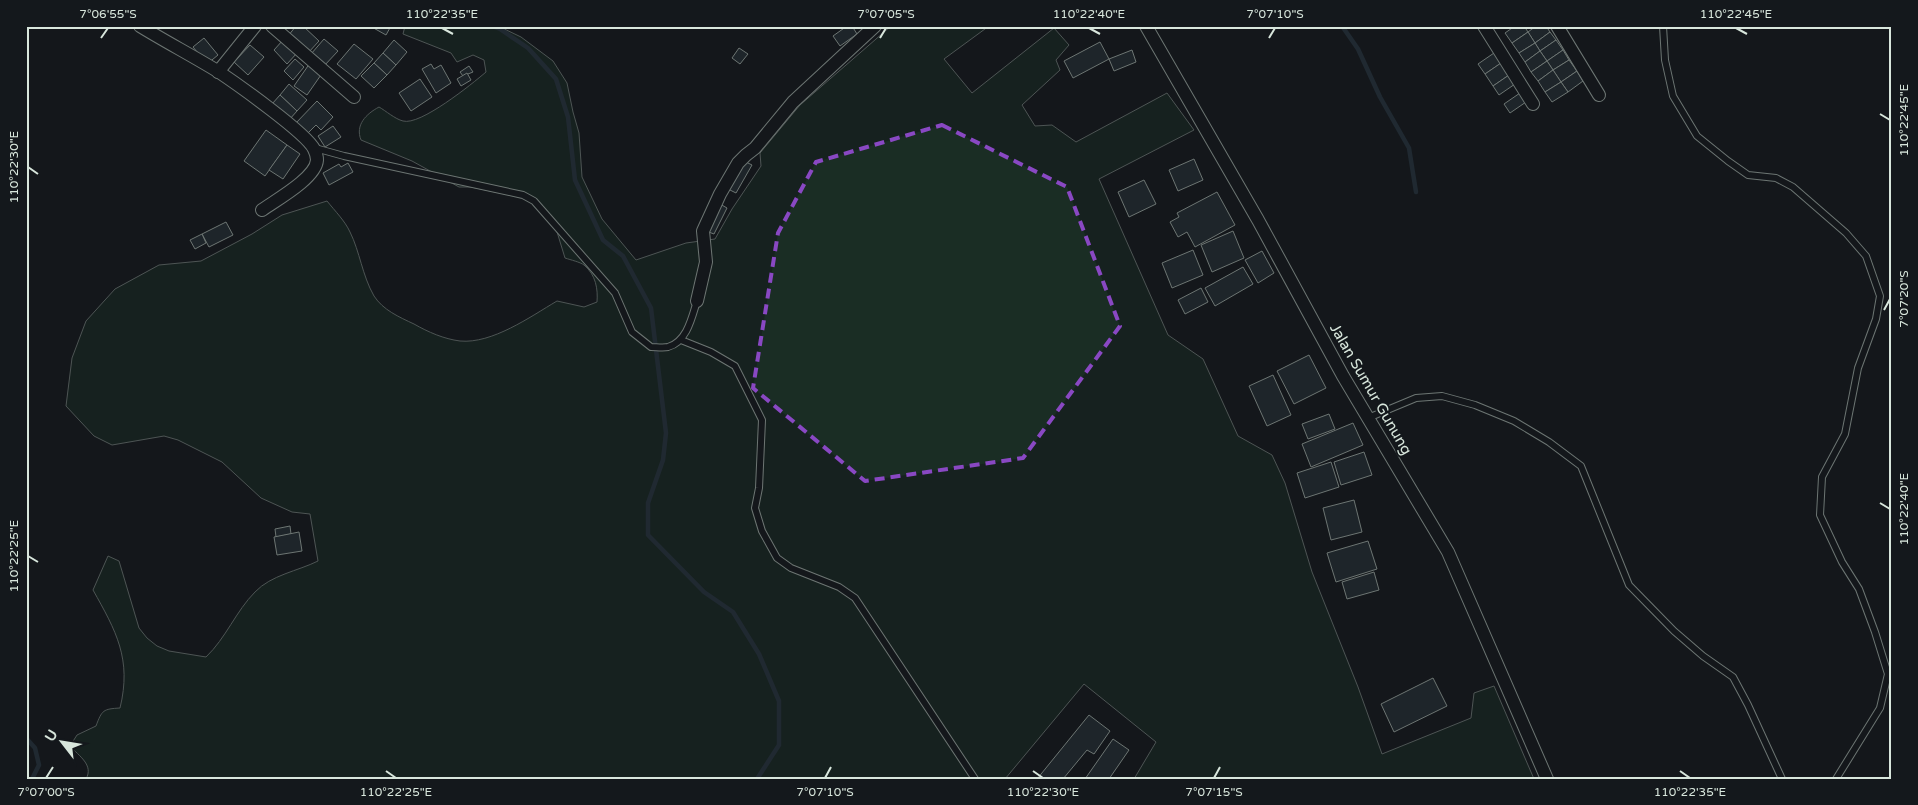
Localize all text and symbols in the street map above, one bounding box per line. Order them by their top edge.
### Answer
text: 7°06'55"S [79,7,137,21]
text: 110°22'35"E [406,7,479,21]
text: 7°07'05"S [857,7,915,21]
text: 110°22'40"E [1053,7,1126,21]
text: 7°07'10"S [1246,7,1304,21]
text: 110°22'45"E [1700,7,1773,21]
text: 110°22'45"E [1897,83,1911,156]
text: 110°22'30"E [7,130,21,203]
text: 7°07'20"S [1897,270,1911,328]
street label: Jalan Sumur Gunung [1326,320,1416,458]
text: 110°22'40"E [1897,472,1911,545]
text: 110°22'25"E [7,519,21,592]
north arrow [38,718,88,768]
text: U [41,727,61,744]
text: 7°07'00"S [17,785,75,799]
text: 110°22'25"E [360,785,433,799]
text: 7°07'10"S [796,785,854,799]
text: 110°22'30"E [1007,785,1080,799]
text: 7°07'15"S [1185,785,1243,799]
text: 110°22'35"E [1654,785,1727,799]

